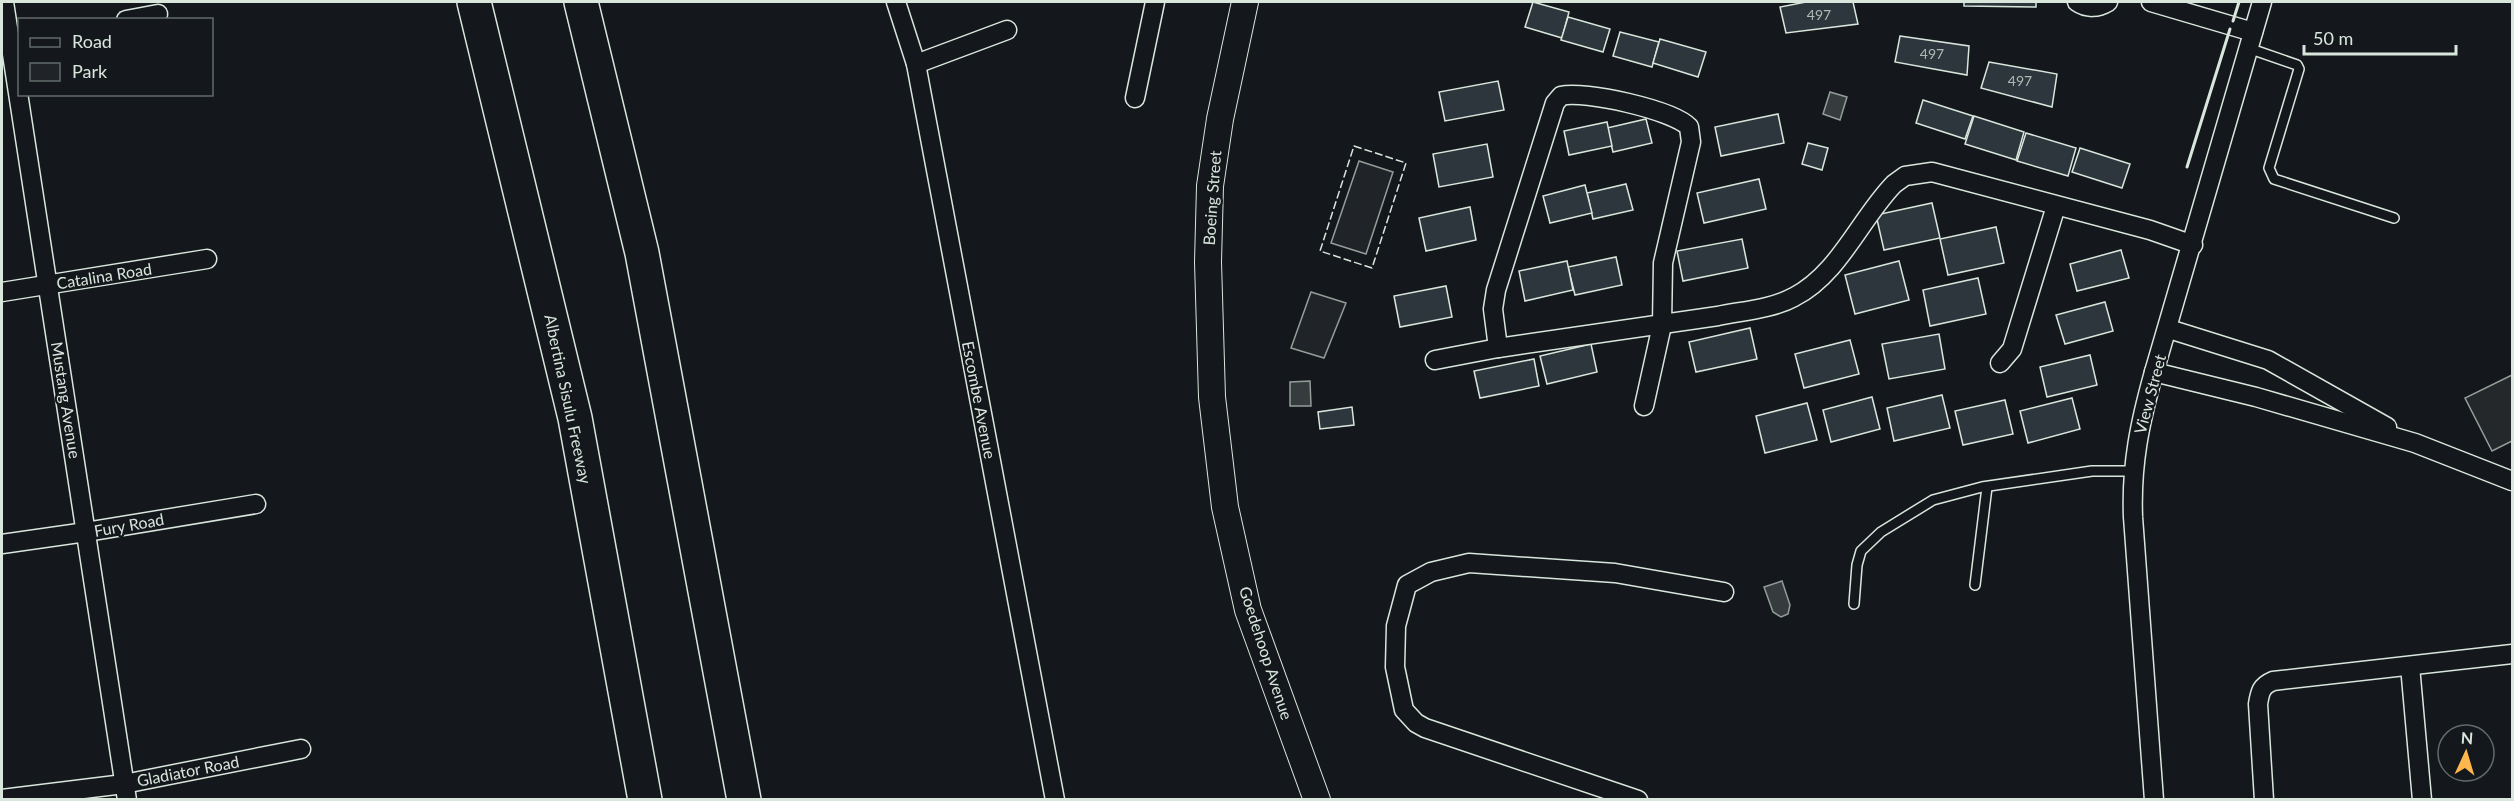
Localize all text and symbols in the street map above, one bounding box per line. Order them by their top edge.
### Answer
house number: 497 [1807,6,1831,23]
legend [18,18,213,96]
scale bar [2304,18,2456,56]
text: 50 m [2313,27,2353,49]
text: Road [72,30,112,52]
house number: 497 [1920,45,1944,62]
text: Park [72,60,108,82]
house number: 497 [2008,72,2032,89]
street label: Boeing Street [1199,150,1224,246]
street label: Catalina Road [55,259,153,292]
street label: Albertina Sisulu Freeway [541,312,596,486]
street label: Escombe Avenue [959,339,1000,460]
street label: Mustang Avenue [48,340,85,460]
street label: View Street [2130,352,2169,436]
street label: Fury Road [92,509,165,540]
street label: Goedehoop Avenue [1236,584,1297,722]
north arrow [2436,723,2496,783]
text: N [2460,728,2474,747]
street label: Gladiator Road [135,751,241,790]

